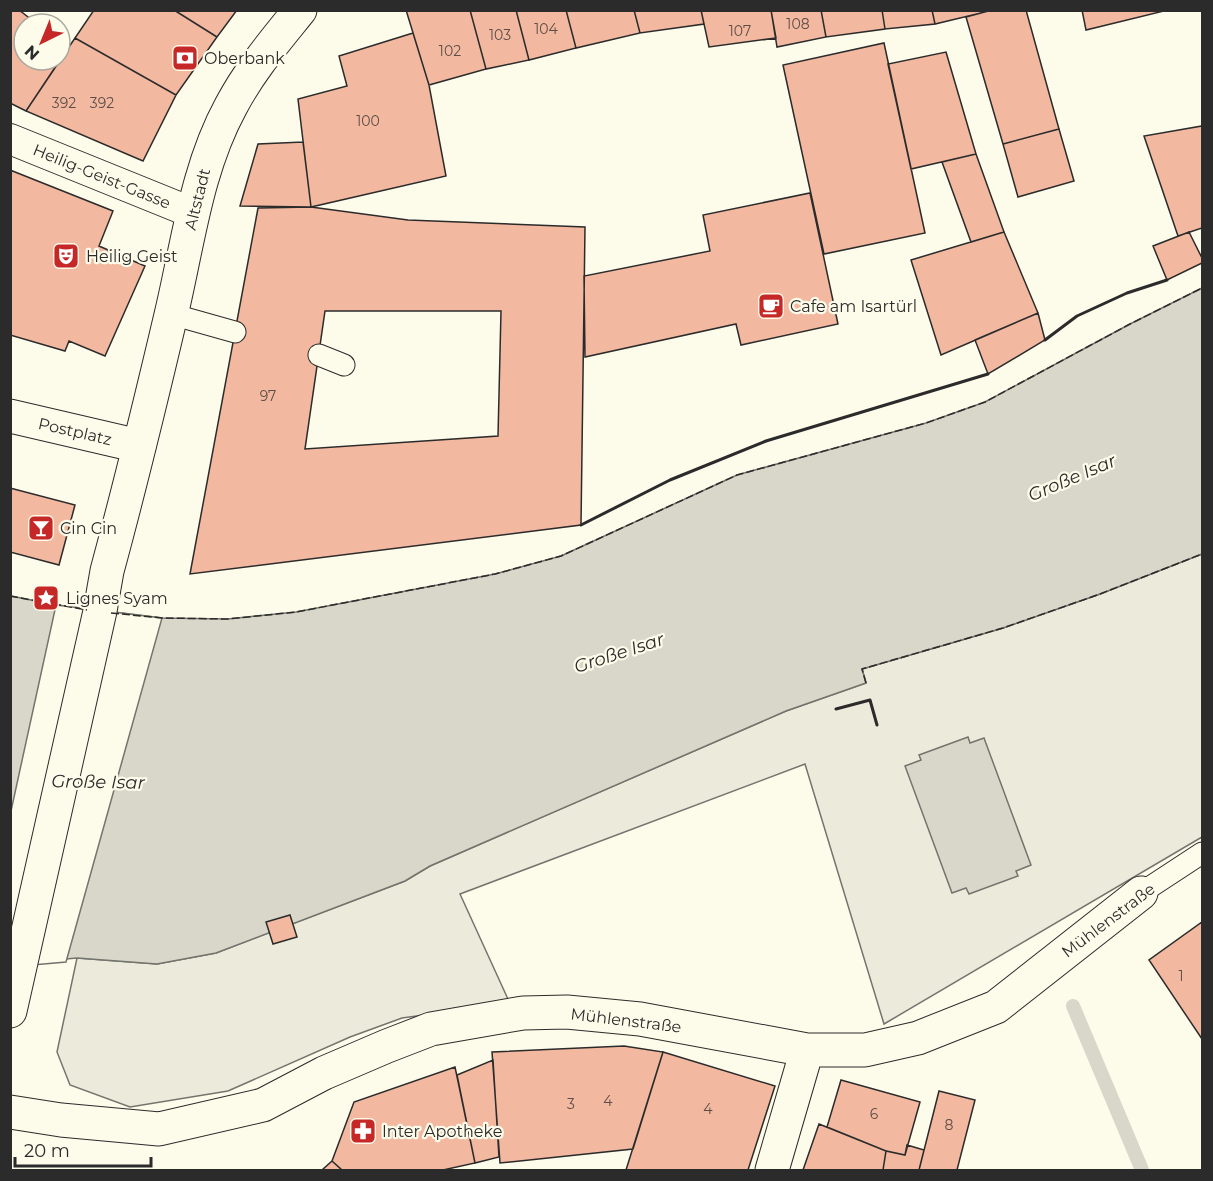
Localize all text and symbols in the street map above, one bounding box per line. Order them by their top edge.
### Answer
north arrow [12,12,72,72]
house number: 108 [786,15,810,33]
house number: 104 [534,20,559,38]
house number: 107 [729,22,751,40]
house number: 103 [489,26,511,44]
text: N [21,41,43,64]
house number: 102 [439,42,461,60]
bank icon: Oberbank [170,43,200,73]
place label: Oberbank [204,49,285,68]
house number: 392 [52,94,76,112]
house number: 392 [90,94,114,112]
house number: 100 [356,112,380,130]
street label: Heilig-Geist-Gasse [30,140,173,213]
street label: Altstadt [181,166,214,232]
theatre icon: Heilig Geist [51,241,81,271]
place label: Heilig Geist [86,247,178,266]
cafe icon: Cafe am Isartürl [756,291,786,321]
place label: Cafe am Isartürl [790,297,917,316]
house number: 97 [260,387,276,405]
street label: Postplatz [36,414,114,449]
water label: Große Isar [1025,449,1120,506]
bar icon: Cin Cin [26,513,56,543]
place label: Cin Cin [60,519,117,538]
place icon: Lignes Syam [31,583,61,613]
place label: Lignes Syam [66,589,168,608]
water label: Große Isar [571,628,668,678]
water label: Große Isar [51,770,146,794]
street label: Mühlenstraße [1058,879,1159,962]
house number: 1 [1178,967,1184,985]
street label: Mühlenstraße [569,1004,682,1037]
house number: 4 [603,1092,613,1110]
house number: 3 [567,1095,575,1113]
house number: 4 [703,1100,713,1118]
house number: 6 [870,1105,879,1123]
pharmacy icon: Inter Apotheke [348,1116,378,1146]
house number: 8 [945,1116,954,1134]
place label: Inter Apotheke [382,1122,502,1141]
scale bar [15,1130,152,1168]
text: 20 m [24,1140,70,1162]

